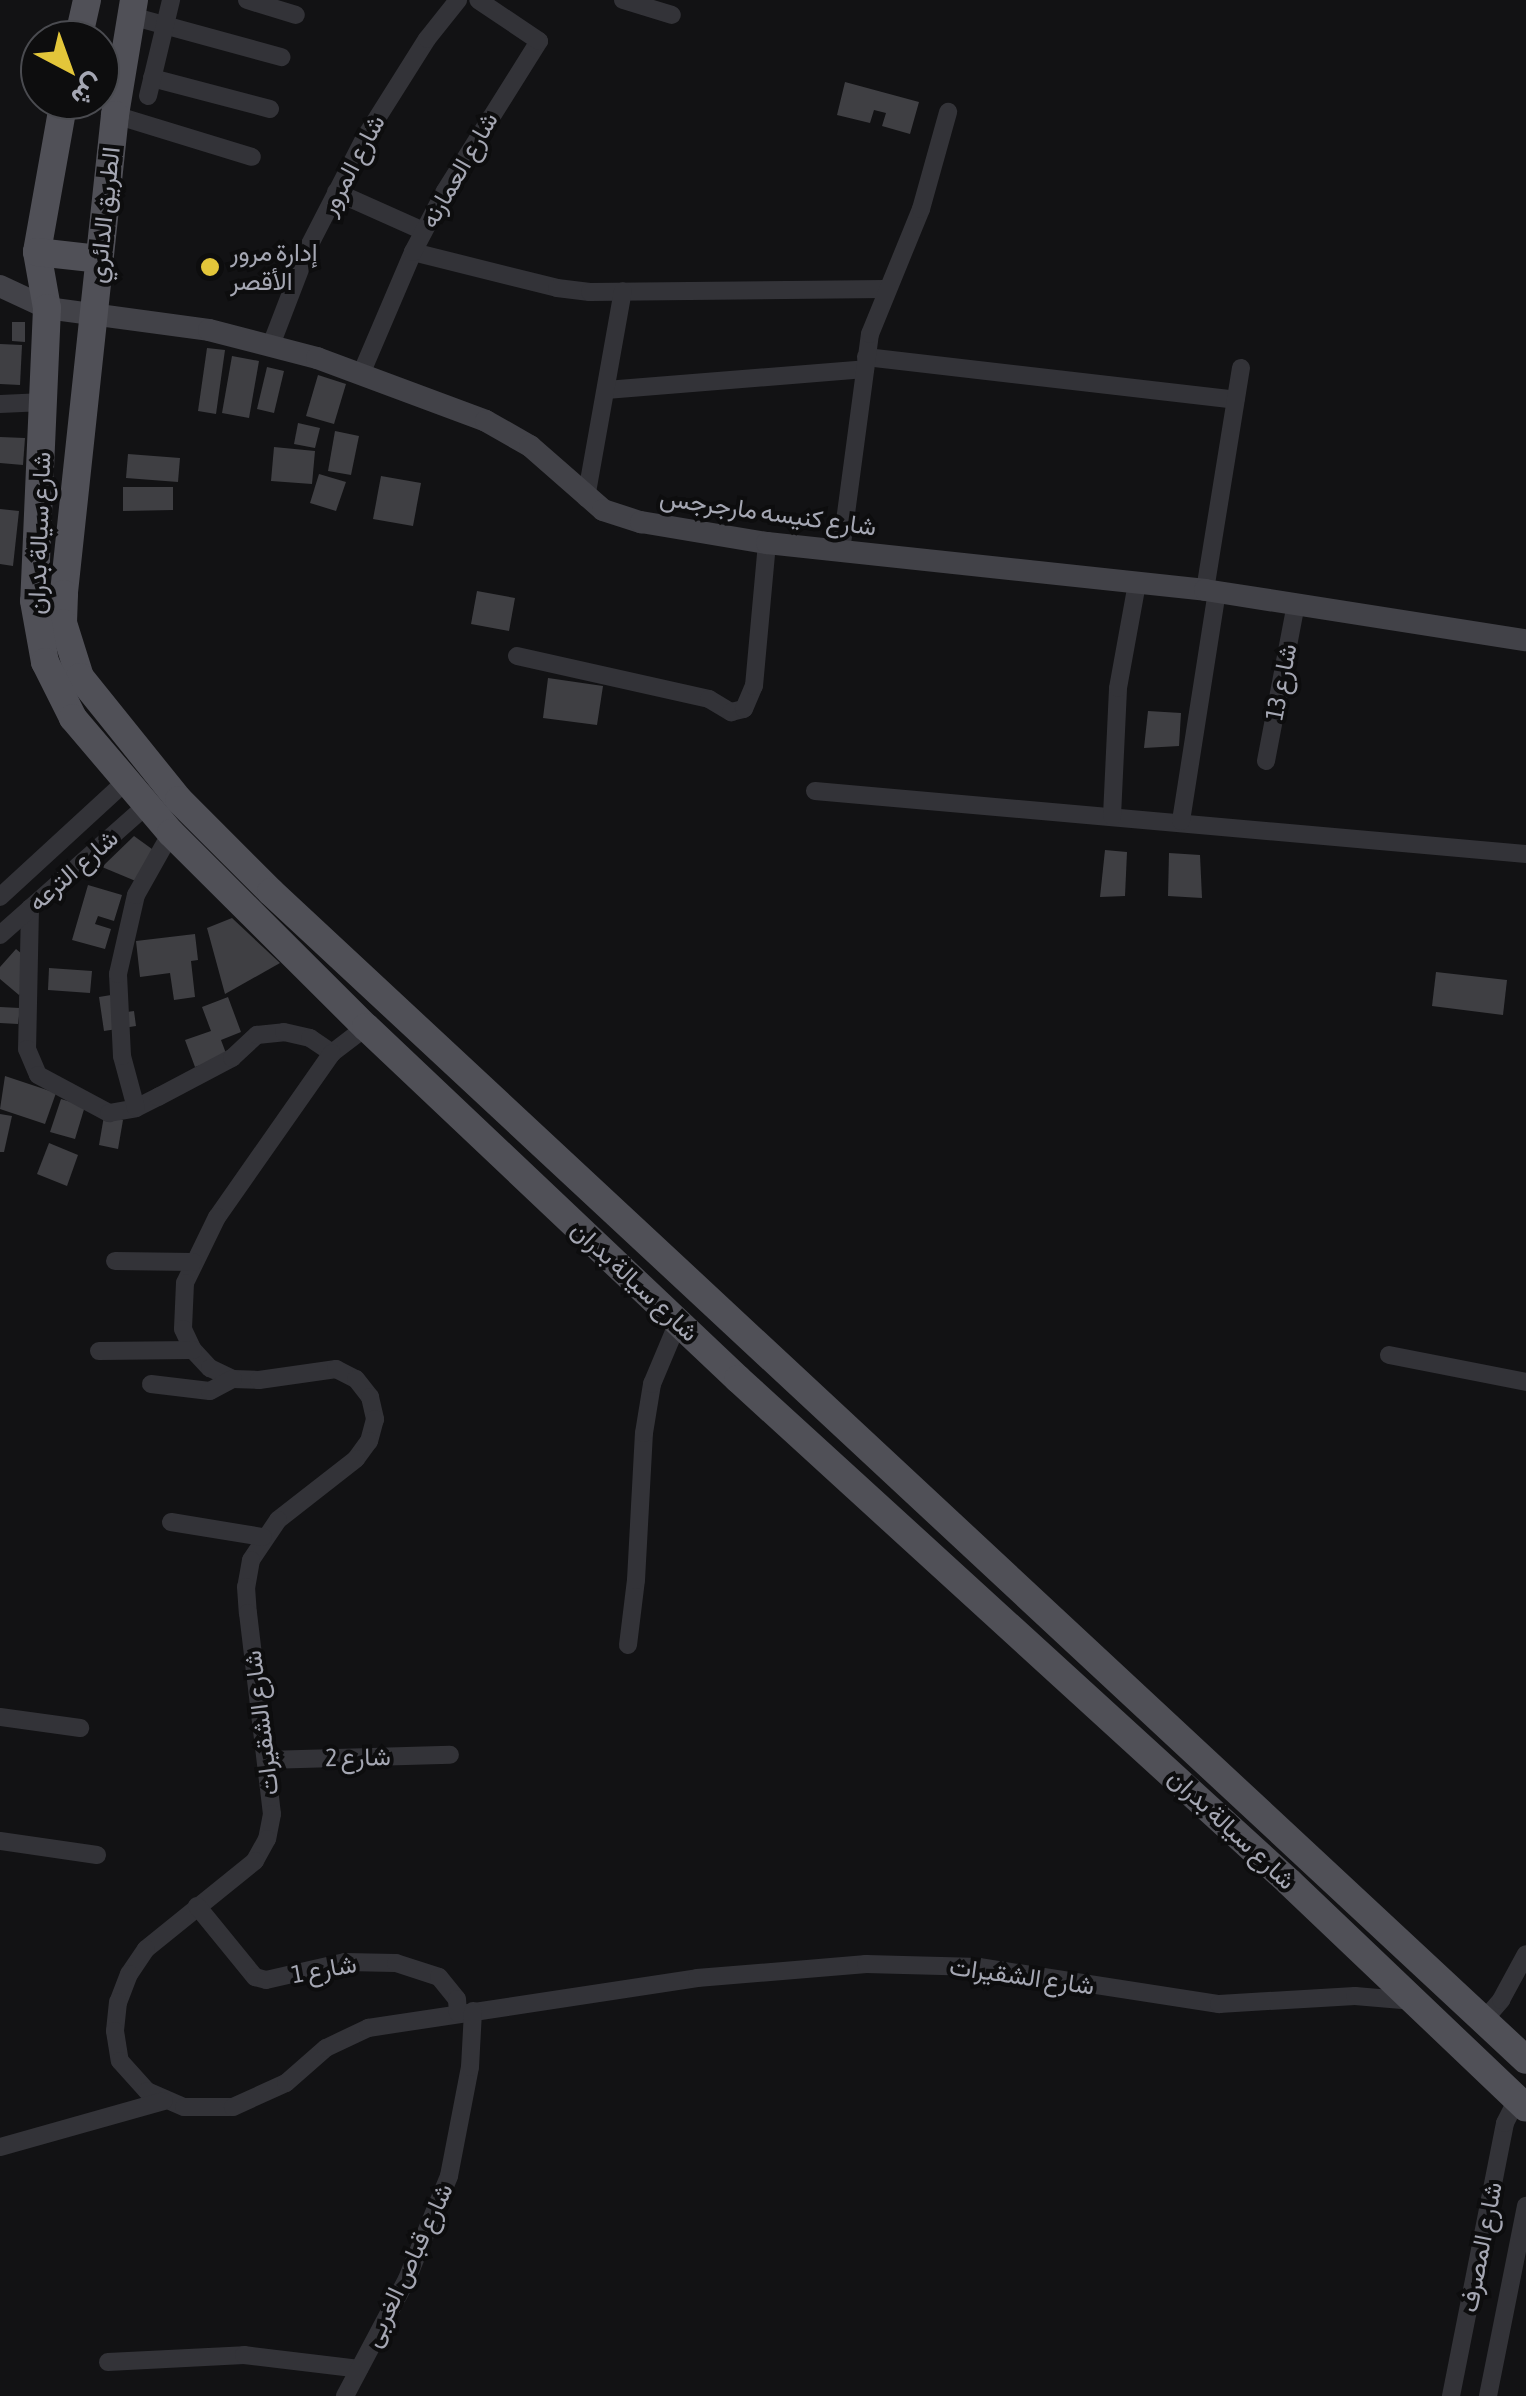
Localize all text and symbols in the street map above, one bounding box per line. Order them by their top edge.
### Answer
north arrow [20,20,120,120]
text: ش [65,68,112,114]
street label: شارع العمارنه [414,107,504,233]
street label: شارع المرور [313,109,391,221]
street label: الطريق الدائري [82,145,126,285]
place label: إدارة مرور الأقصر [230,238,318,297]
marker: إدارة مرور الأقصر [199,256,221,278]
street label: شارع سيالة بدران [21,451,57,615]
street label: شارع كنيسه مارجرجس [658,482,878,542]
street label: شارع 13 [1259,641,1303,723]
street label: شارع الترعه [22,823,124,917]
street label: شارع سيالة بدران [565,1214,705,1348]
street label: شارع الشقيرات [237,1649,285,1797]
street label: شارع 2 [325,1741,391,1773]
street label: شارع سيالة بدران [1162,1762,1302,1896]
street label: شارع 1 [289,1949,359,1989]
street label: شارع الشقيرات [948,1951,1096,2001]
street label: شارع قباص الغربى [357,2178,459,2352]
street label: شارع المصرف [1454,2179,1508,2315]

